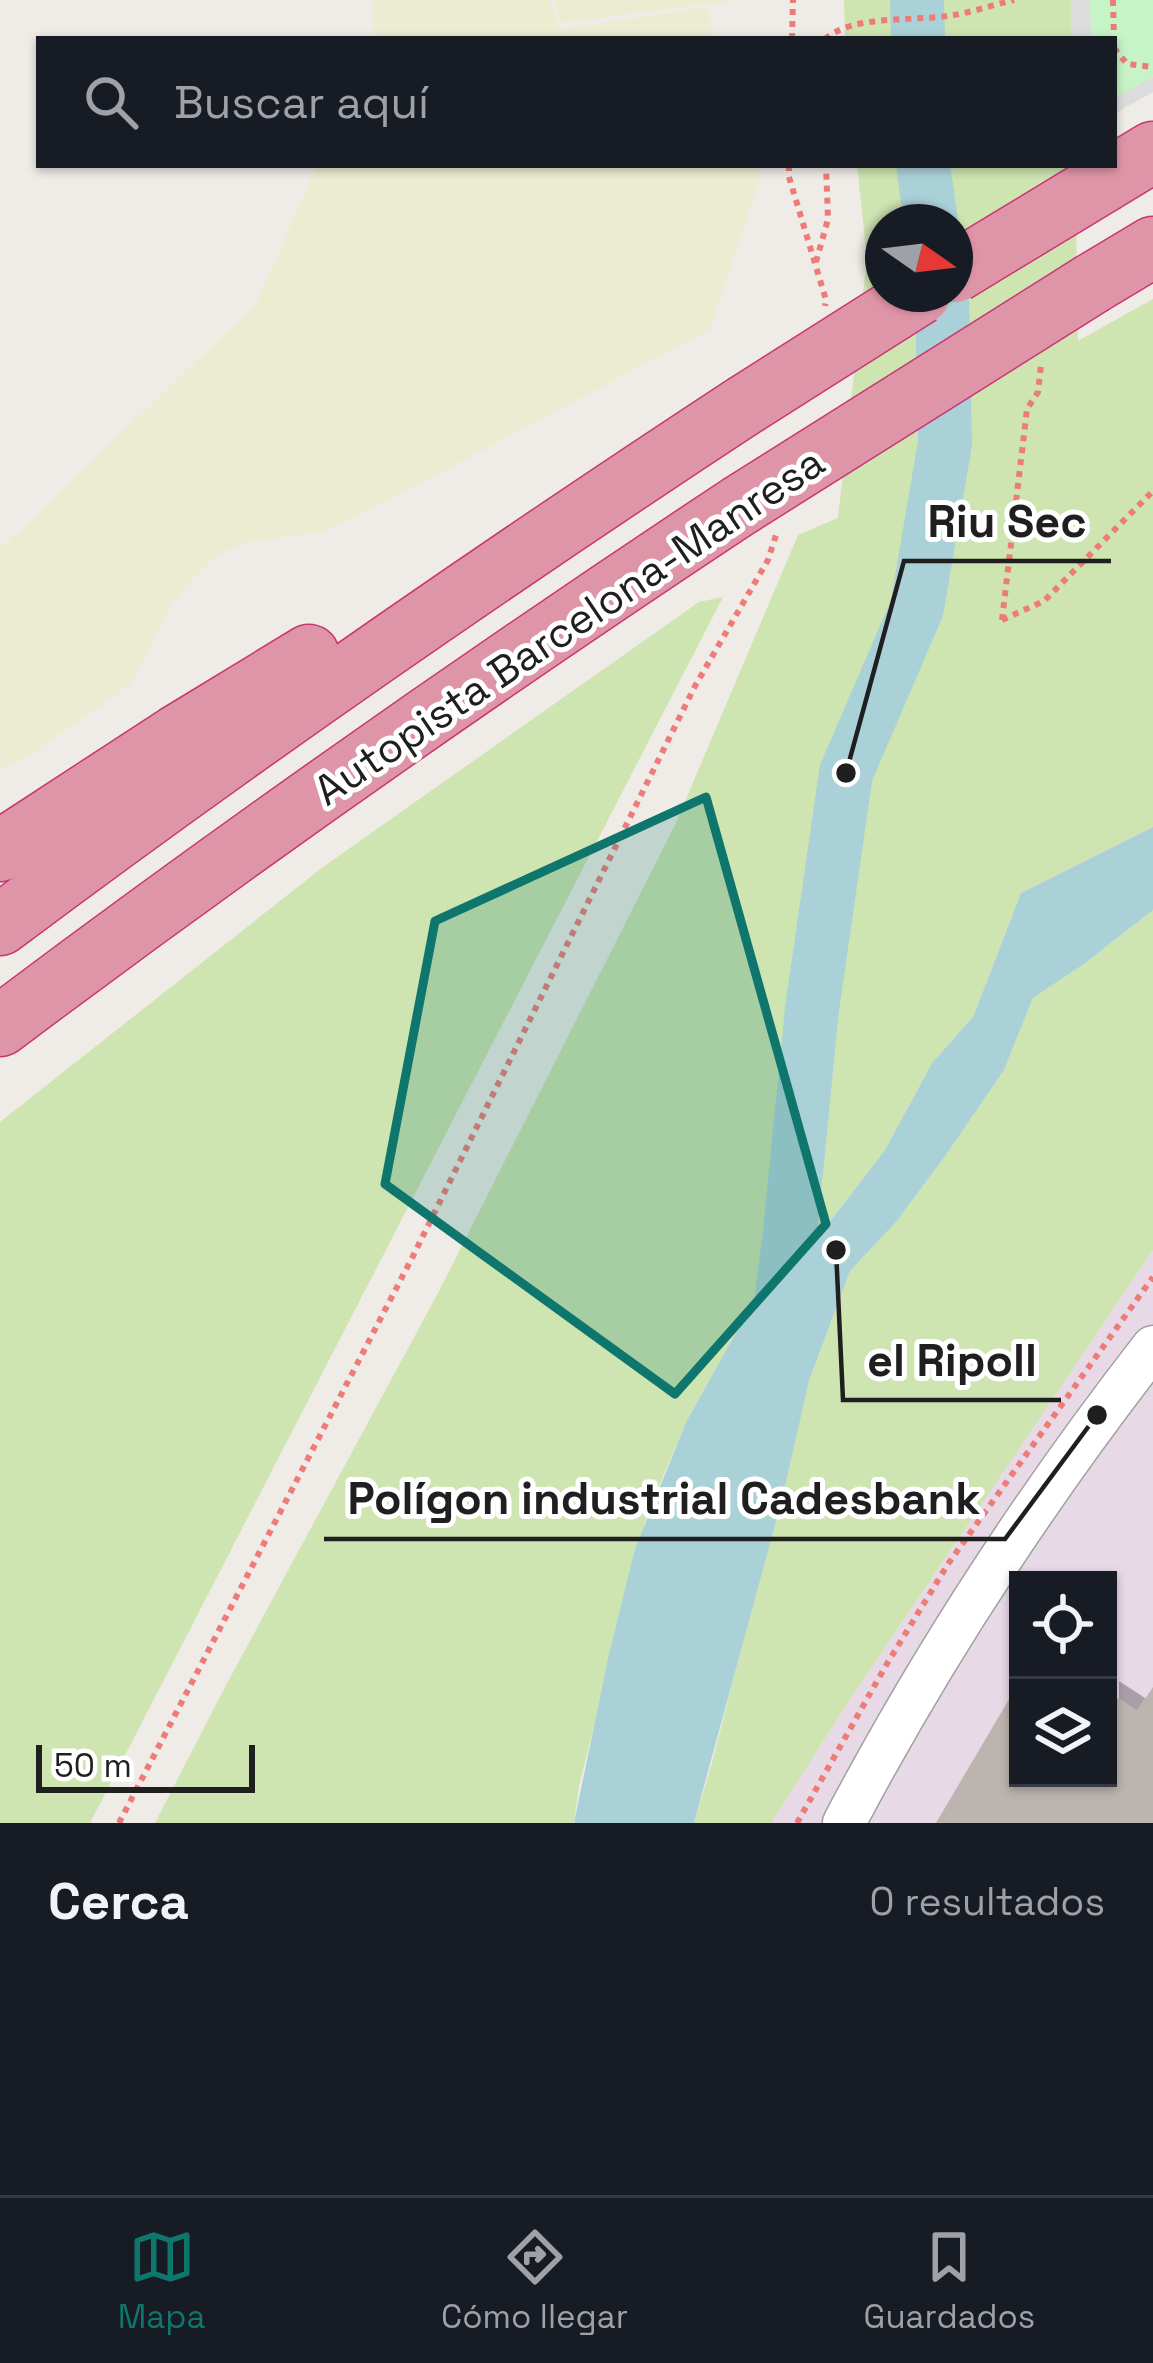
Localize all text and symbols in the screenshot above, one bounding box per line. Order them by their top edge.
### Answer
search box [36,36,1117,168]
icon: search [78,69,144,135]
text: Buscar aquí [174,74,429,131]
north arrow [865,204,973,312]
street label: Autopista Barcelona-Manresa [304,435,834,817]
callout: Riu Sec [904,480,1111,561]
text: Riu Sec [927,493,1087,550]
callout: el Ripoll [843,1319,1061,1400]
text: el Ripoll [867,1332,1037,1389]
callout: Polígon industrial Cadesbank [324,1458,1005,1539]
text: Polígon industrial Cadesbank [347,1470,981,1527]
map controls [1009,1571,1117,1787]
button: locate [1009,1571,1117,1679]
button: layers [1009,1679,1117,1787]
scale bar [36,1739,255,1792]
text: 50 m [54,1745,132,1787]
text: Cerca [48,1869,189,1934]
text: 0 resultados [869,1877,1105,1926]
tab: Mapa [118,2224,205,2338]
tab: Cómo llegar [441,2224,628,2338]
tab: Guardados [864,2224,1035,2338]

